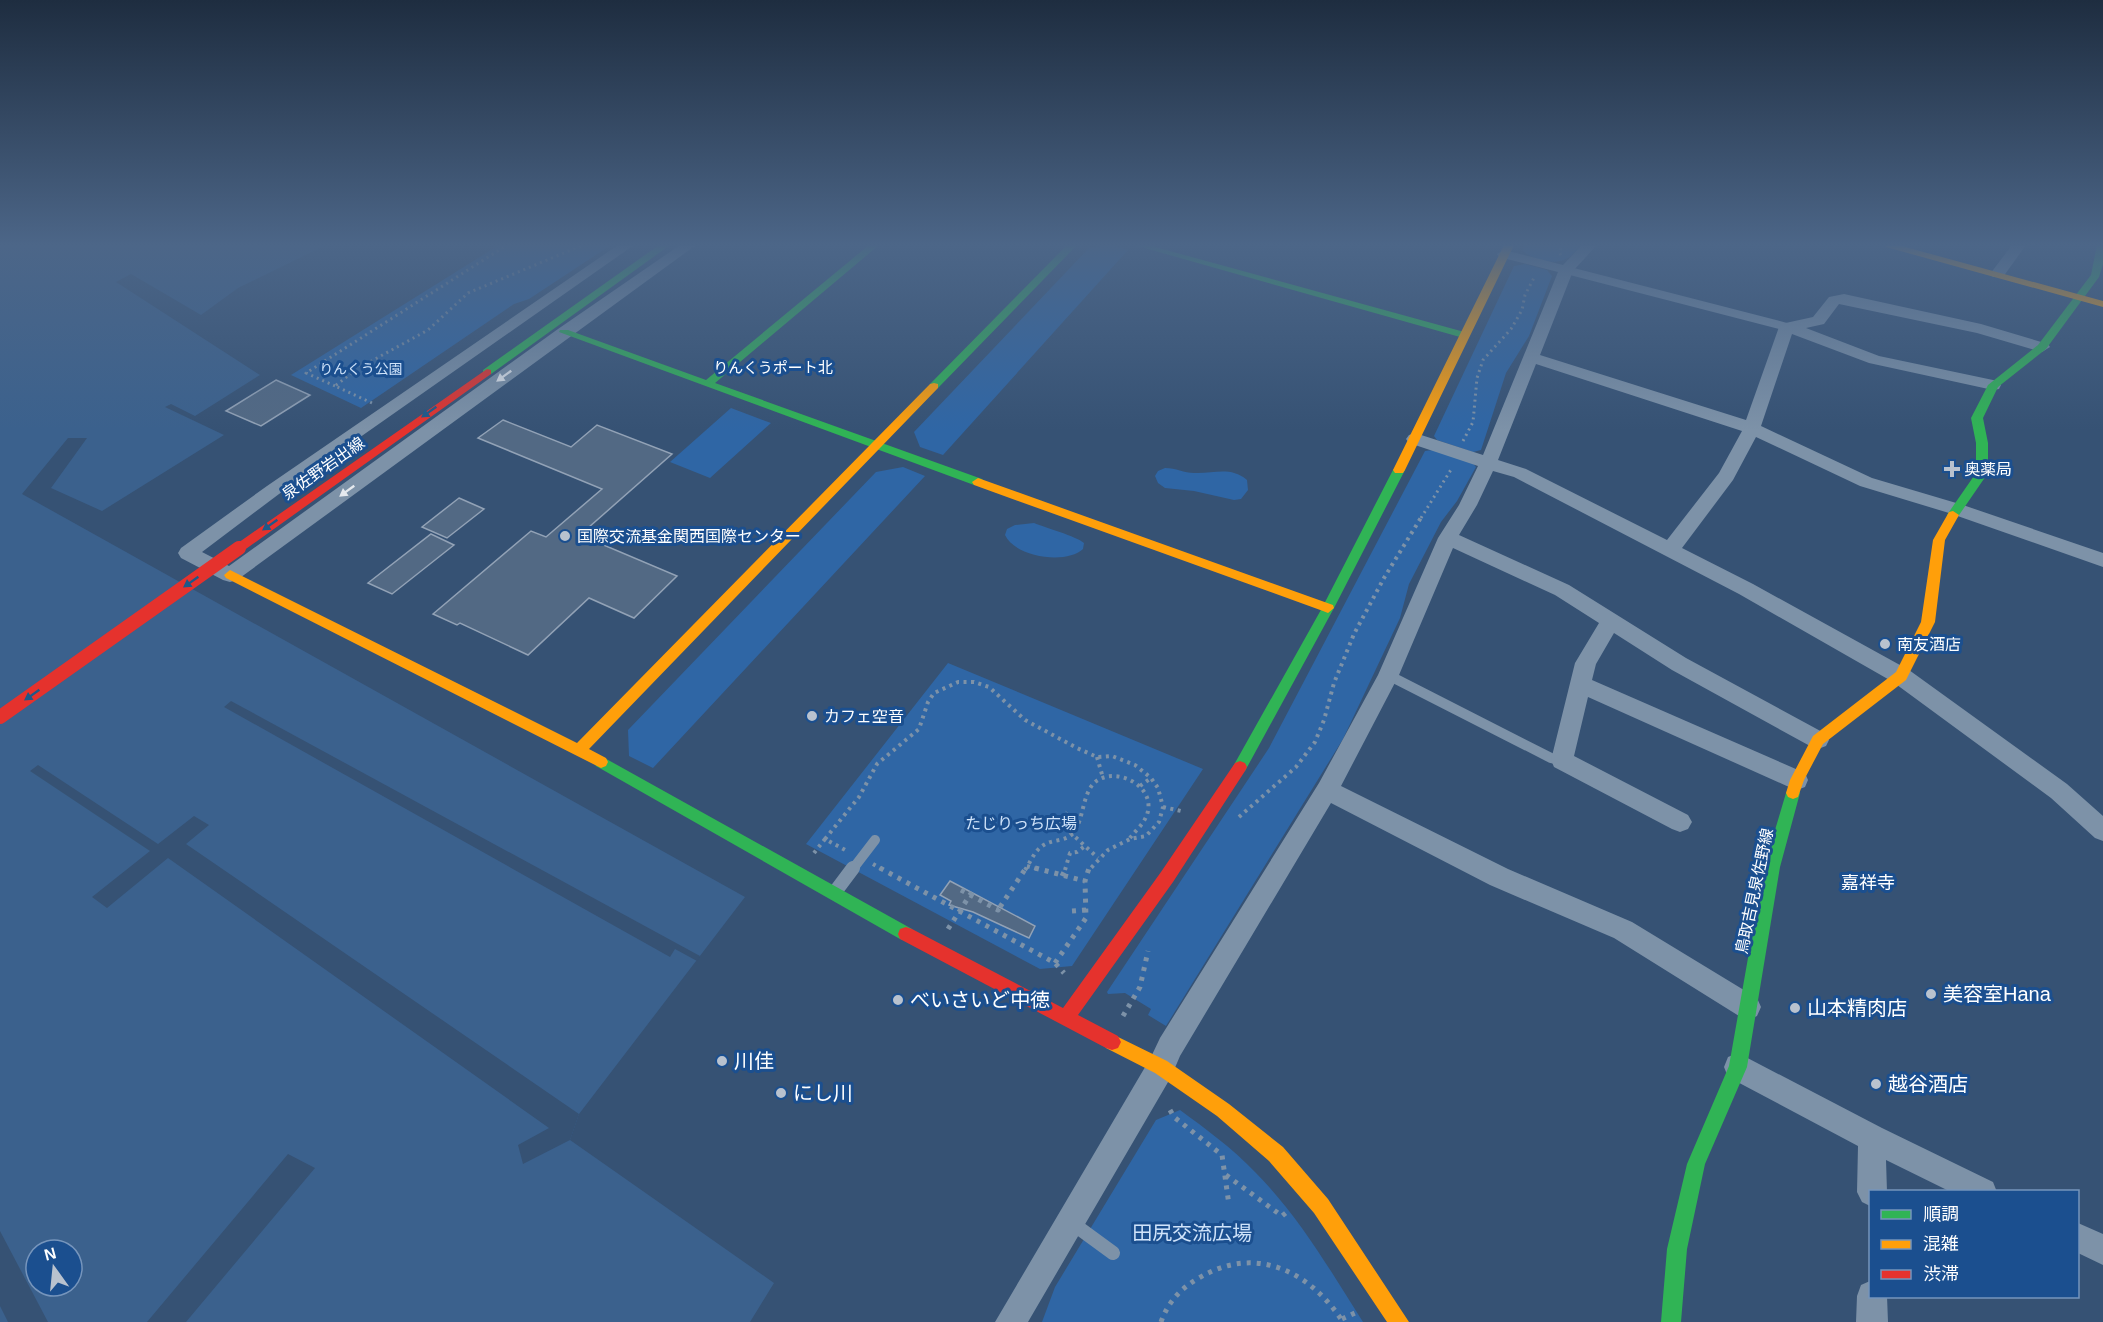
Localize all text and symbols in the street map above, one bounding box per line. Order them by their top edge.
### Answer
district label: りんくうポート北 [713,359,833,376]
park label: りんくう公園 [319,361,403,377]
one-way arrow [496,370,512,382]
one-way arrow [422,406,438,418]
street label: 泉佐野岩出線 [279,434,367,503]
place label: 奥薬局 [1964,461,2012,478]
marker: 奥薬局 [1945,462,1959,476]
one-way arrow [339,485,355,497]
one-way arrow [263,519,279,531]
place label: 国際交流基金関西国際センター [577,528,801,545]
marker: 国際交流基金関西国際センター [558,529,572,543]
one-way arrow [184,576,200,588]
place label: 南友酒店 [1897,636,1961,653]
marker: 南友酒店 [1878,637,1892,651]
one-way arrow [25,688,40,700]
place label: カフェ空音 [824,708,904,725]
marker: カフェ空音 [805,709,819,723]
park label: たじりっち広場 [965,815,1077,832]
street label: 鳥取吉見泉佐野線 [1733,827,1776,955]
district label: 嘉祥寺 [1841,873,1895,893]
place label: 美容室Hana [1943,983,2052,1005]
marker: 美容室Hana [1924,987,1938,1001]
place label: べいさいど中徳 [910,989,1050,1011]
marker: べいさいど中徳 [891,993,905,1007]
place label: 山本精肉店 [1807,997,1907,1019]
marker: 山本精肉店 [1788,1001,1802,1015]
place label: 川佳 [734,1050,774,1072]
marker: 川佳 [715,1054,729,1068]
place label: 越谷酒店 [1888,1073,1968,1095]
marker: 越谷酒店 [1869,1077,1883,1091]
place label: にし川 [793,1082,853,1104]
marker: にし川 [774,1086,788,1100]
legend [1869,1190,2079,1298]
text: 順調 [1923,1204,1959,1224]
park label: 田尻交流広場 [1132,1222,1252,1244]
text: 混雑 [1923,1234,1959,1254]
north arrow [24,1238,84,1298]
text: N [42,1244,58,1264]
text: 渋滞 [1923,1264,1959,1284]

